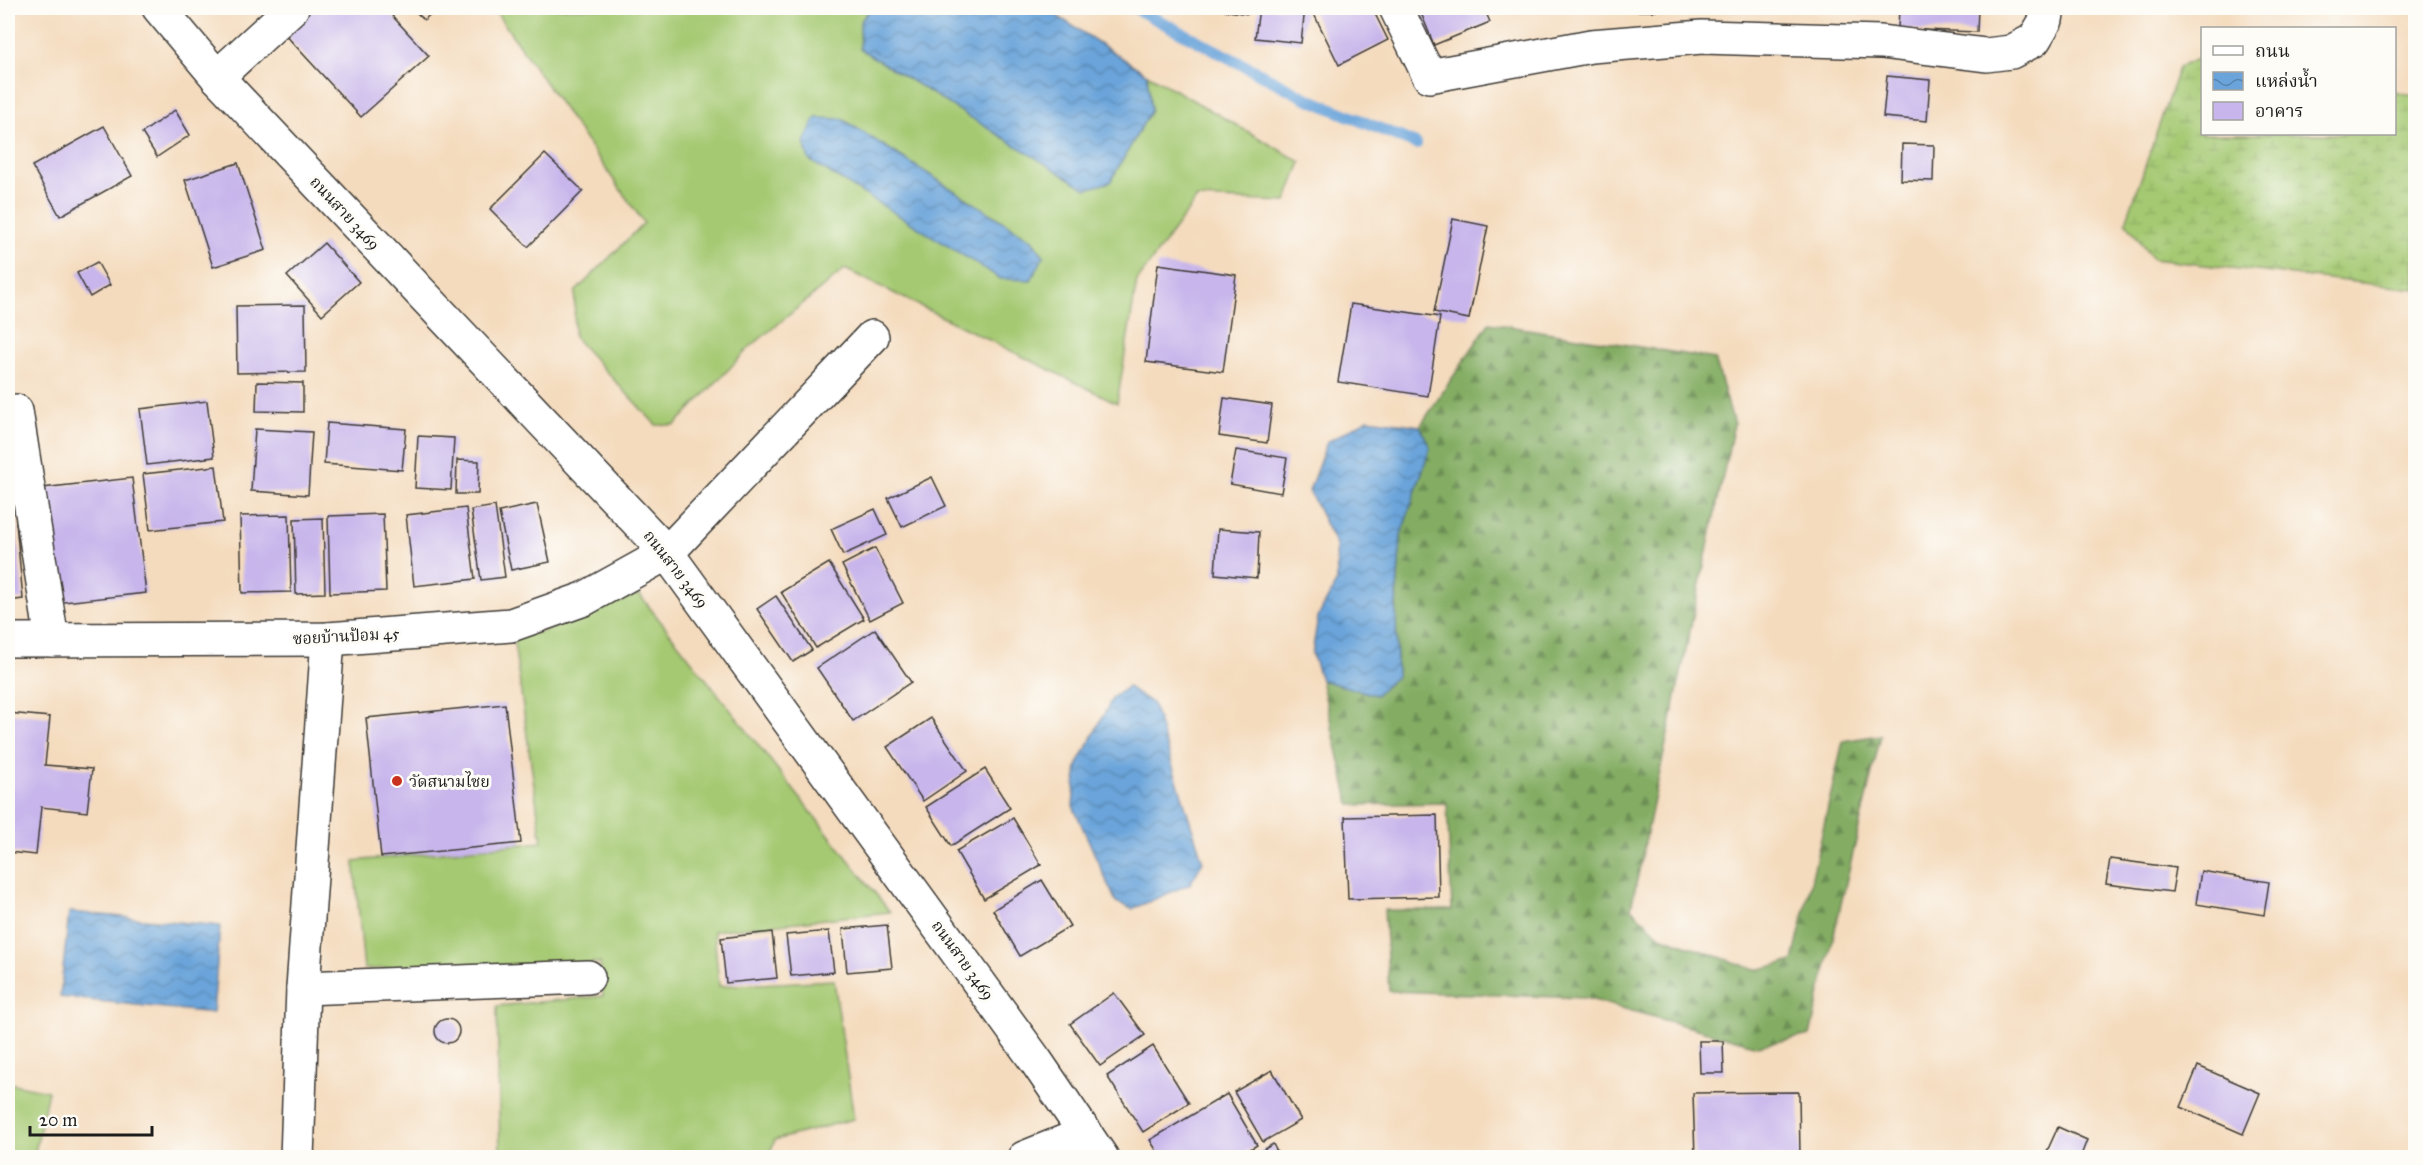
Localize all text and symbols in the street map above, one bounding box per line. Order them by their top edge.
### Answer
legend [2201,27,2396,135]
text: ถนน [2255,40,2290,62]
text: แหล่งน้ำ [2255,67,2318,92]
text: อาคาร [2255,100,2304,122]
street label: ถนนสาย 3469 [306,172,384,254]
street label: ถนนสาย 3469 [640,526,712,612]
street label: ซอยบ้านป้อม 45 [292,624,400,648]
place label: วัดสนามไชย [409,771,490,791]
marker: วัดสนามไชย [390,774,404,788]
street label: ถนนสาย 3469 [928,917,998,1003]
scale bar [30,1099,152,1137]
text: 20 m [39,1109,77,1131]

